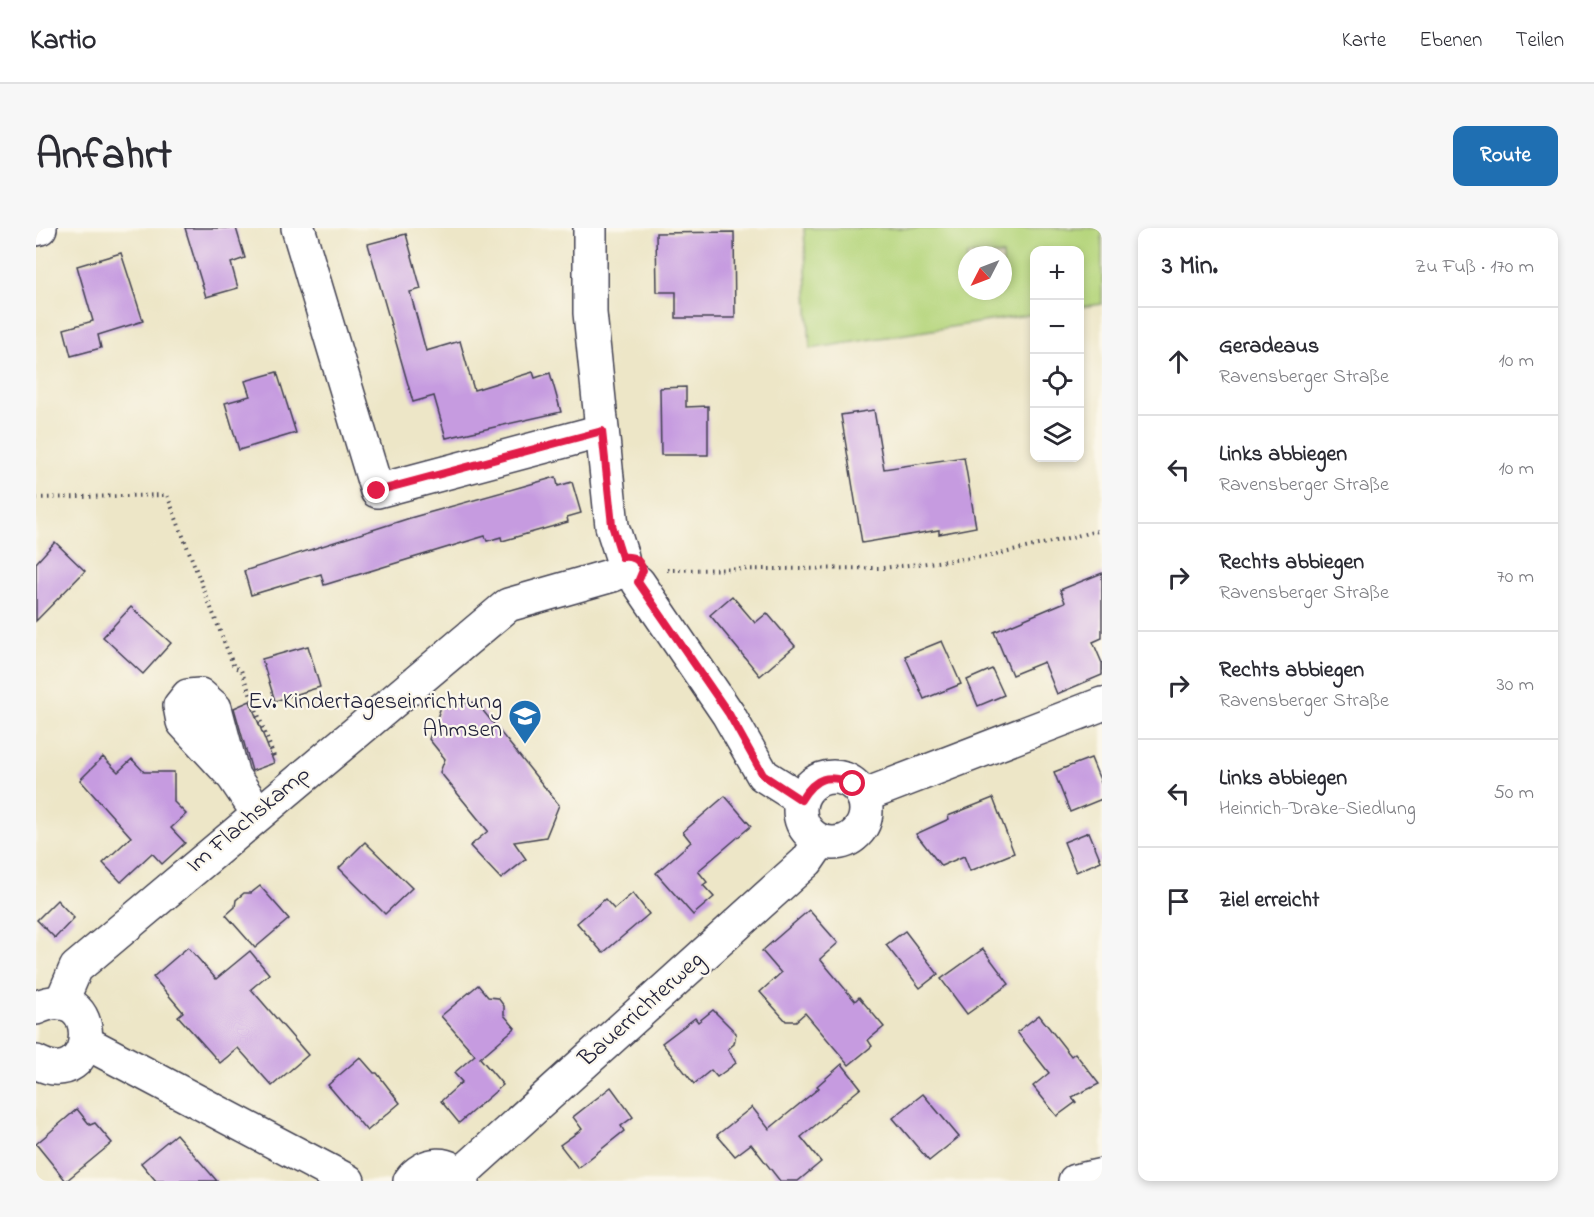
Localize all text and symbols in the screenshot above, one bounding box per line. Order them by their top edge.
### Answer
text: Kartio [30,21,96,62]
text: Karte [1342,26,1386,56]
text: Ebenen [1419,26,1482,56]
text: Teilen [1515,26,1564,56]
text: Anfahrt [36,126,172,187]
button: Route [1453,126,1558,186]
north arrow [958,246,1012,300]
map controls [1030,246,1084,462]
button: + [1030,246,1084,300]
text: 3 Min. [1162,248,1218,286]
text: Zu Fuß · 170 m [1415,253,1534,282]
button: − [1030,300,1084,354]
text: Geradeaus [1219,331,1319,363]
icon: ahead [1162,345,1195,378]
text: 10 m [1498,347,1534,376]
button: locate [1030,354,1084,408]
text: Ravensberger Straße [1219,363,1389,392]
button: layers [1030,408,1084,462]
text: Links abbiegen [1219,439,1347,471]
icon: left [1162,453,1195,486]
text: 10 m [1498,455,1534,484]
text: Ravensberger Straße [1219,471,1389,500]
route end [363,477,389,503]
text: Rechts abbiegen [1219,547,1364,579]
icon: right [1162,561,1195,594]
text: 70 m [1497,563,1534,592]
text: Ravensberger Straße [1219,579,1389,608]
text: Rechts abbiegen [1219,655,1364,687]
icon: right [1162,669,1195,702]
text: 30 m [1497,671,1534,700]
place label: Ev. Kindertageseinrichtung Ahmsen [248,685,502,748]
text: Ravensberger Straße [1219,687,1389,716]
school or university icon: Ev. Kindertageseinrichtung Ahmsen [507,698,543,745]
street label: Im Flachskamp [179,758,319,882]
text: Links abbiegen [1219,763,1347,795]
route start [839,770,865,796]
icon: left [1162,777,1195,810]
text: 50 m [1493,779,1534,808]
text: Heinrich-Drake-Siedlung [1219,795,1416,824]
icon: arrive [1162,885,1195,918]
text: Ziel erreicht [1219,885,1319,917]
street label: Bauerrichterweg [571,944,713,1077]

